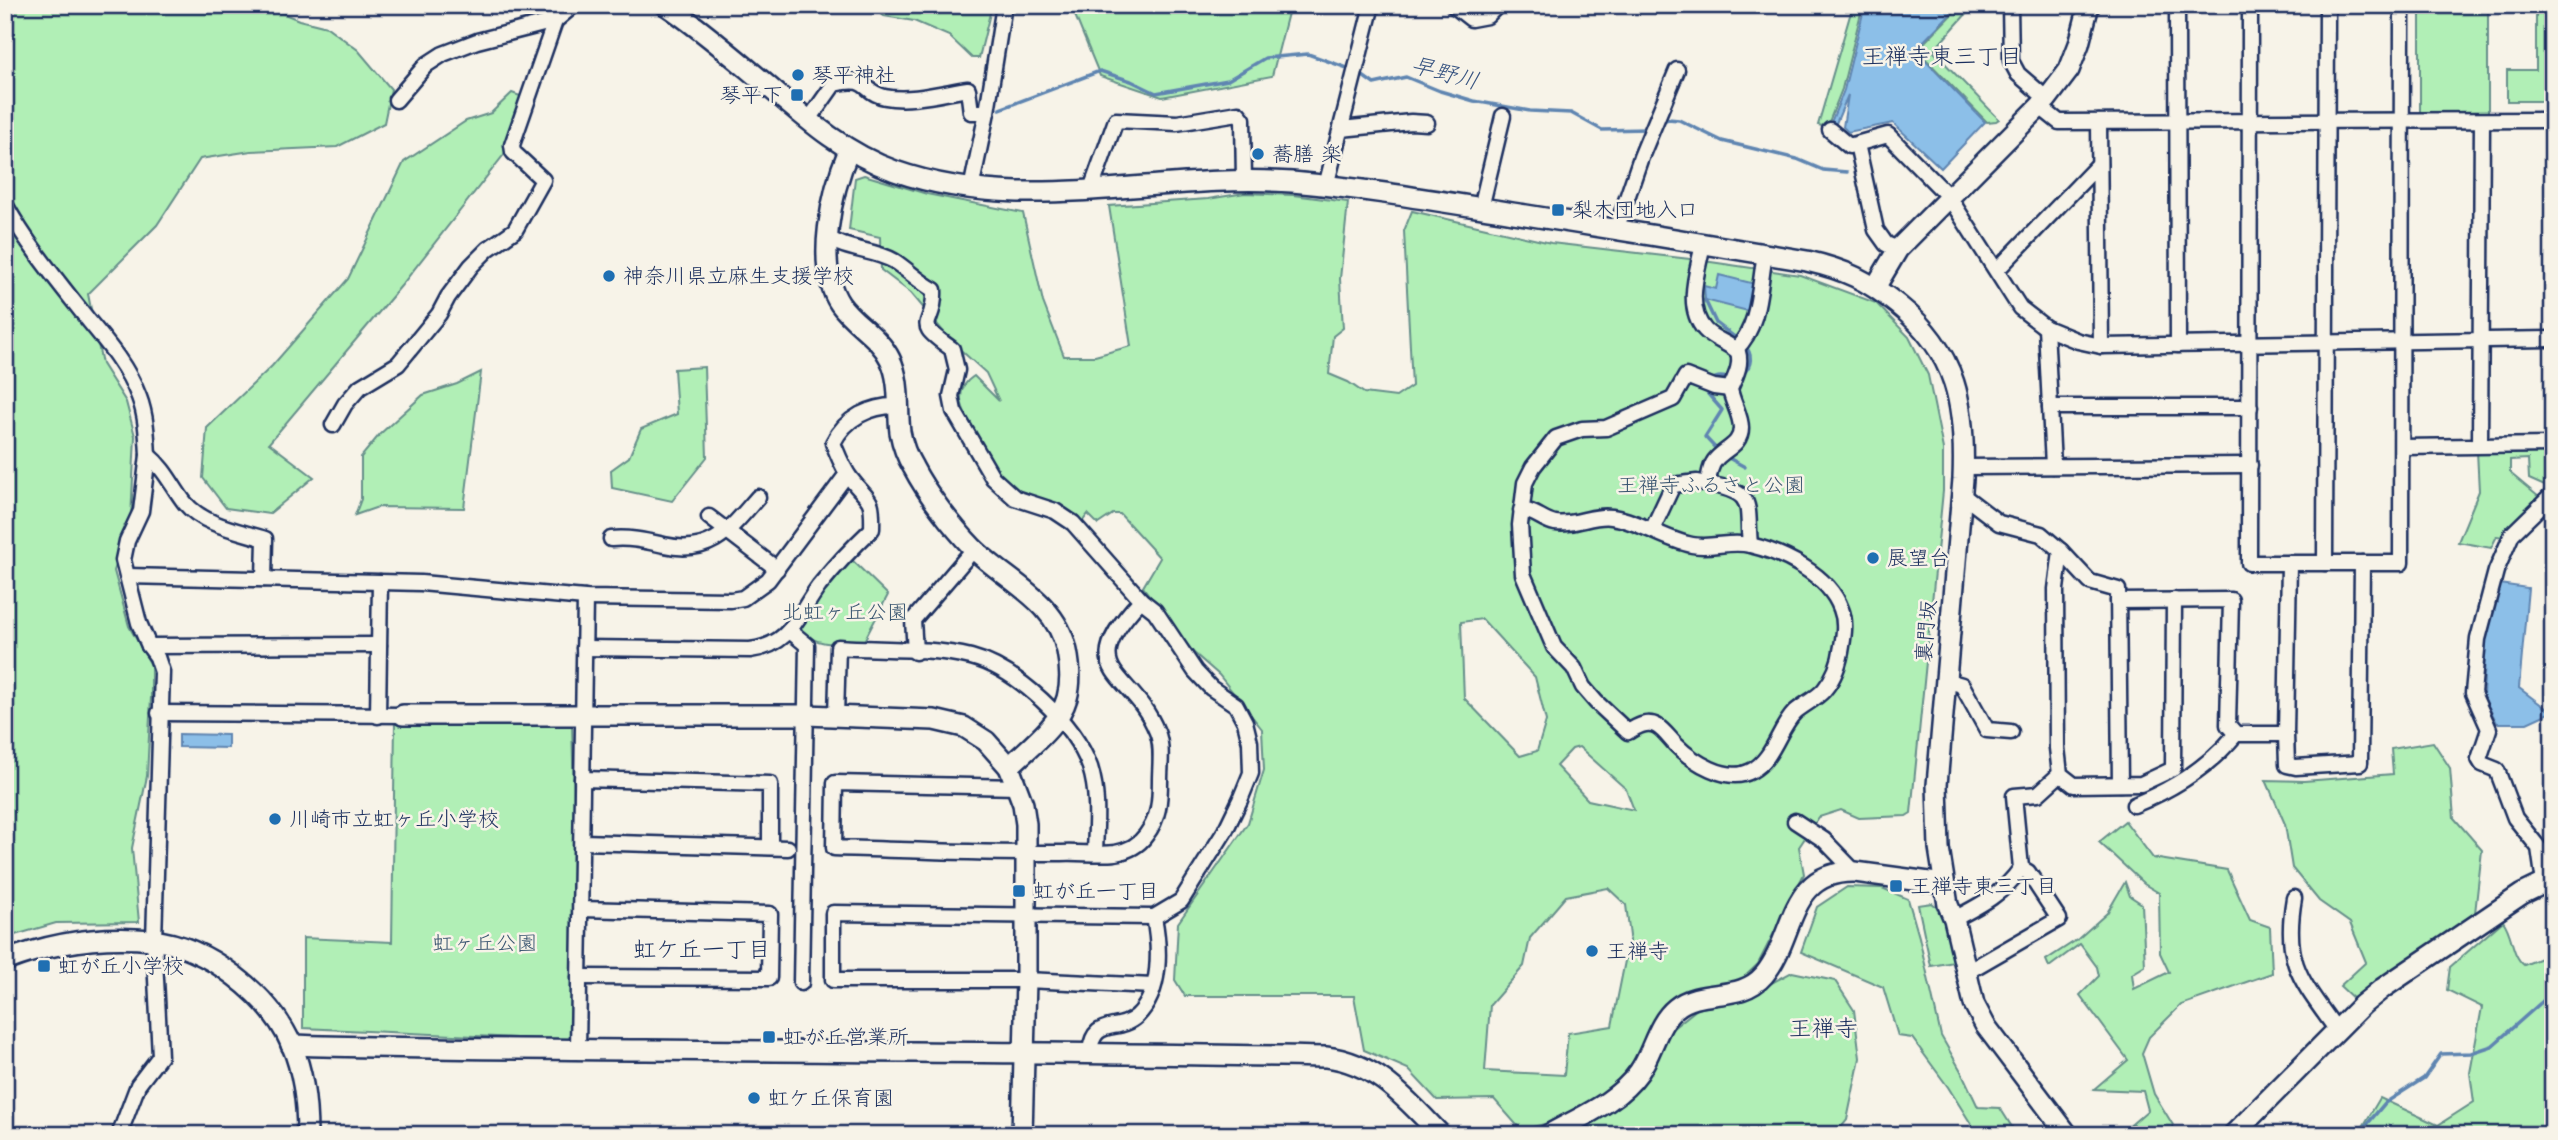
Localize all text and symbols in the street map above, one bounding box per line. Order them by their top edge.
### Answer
district label: 王禅寺東三丁目 [1862,43,2023,70]
water label: 早野川 [1408,51,1482,95]
place label: 琴平神社 [812,63,896,87]
marker: 琴平神社 [790,67,806,83]
place label: 琴平下 [720,83,783,107]
marker: 琴平下 [789,87,805,103]
place label: 蕎膳 楽 [1272,142,1342,166]
marker: 蕎膳 楽 [1250,146,1266,162]
place label: 梨木団地入口 [1572,198,1698,222]
marker: 梨木団地入口 [1550,202,1566,218]
place label: 神奈川県立麻生支援学校 [623,264,854,288]
marker: 神奈川県立麻生支援学校 [601,268,617,284]
park label: 王禅寺ふるさと公園 [1617,473,1805,497]
place label: 展望台 [1887,546,1950,570]
marker: 展望台 [1865,550,1881,566]
street label: 裏門坂 [1911,599,1941,663]
park label: 北虹ヶ丘公園 [782,600,908,624]
place label: 川崎市立虹ヶ丘小学校 [289,807,499,831]
marker: 川崎市立虹ヶ丘小学校 [267,811,283,827]
place label: 王禅寺東三丁目 [1910,874,2057,898]
marker: 王禅寺東三丁目 [1888,878,1904,894]
place label: 虹が丘一丁目 [1033,879,1159,903]
marker: 虹が丘一丁目 [1011,883,1027,899]
park label: 虹ヶ丘公園 [433,931,538,955]
district label: 虹ケ丘一丁目 [633,936,771,963]
place label: 王禅寺 [1606,939,1669,963]
marker: 王禅寺 [1584,943,1600,959]
place label: 虹が丘小学校 [58,954,184,978]
marker: 虹が丘小学校 [36,958,52,974]
district label: 王禅寺 [1789,1015,1858,1042]
place label: 虹が丘営業所 [783,1025,909,1049]
marker: 虹が丘営業所 [761,1029,777,1045]
place label: 虹ケ丘保育園 [768,1086,894,1110]
marker: 虹ケ丘保育園 [746,1090,762,1106]

